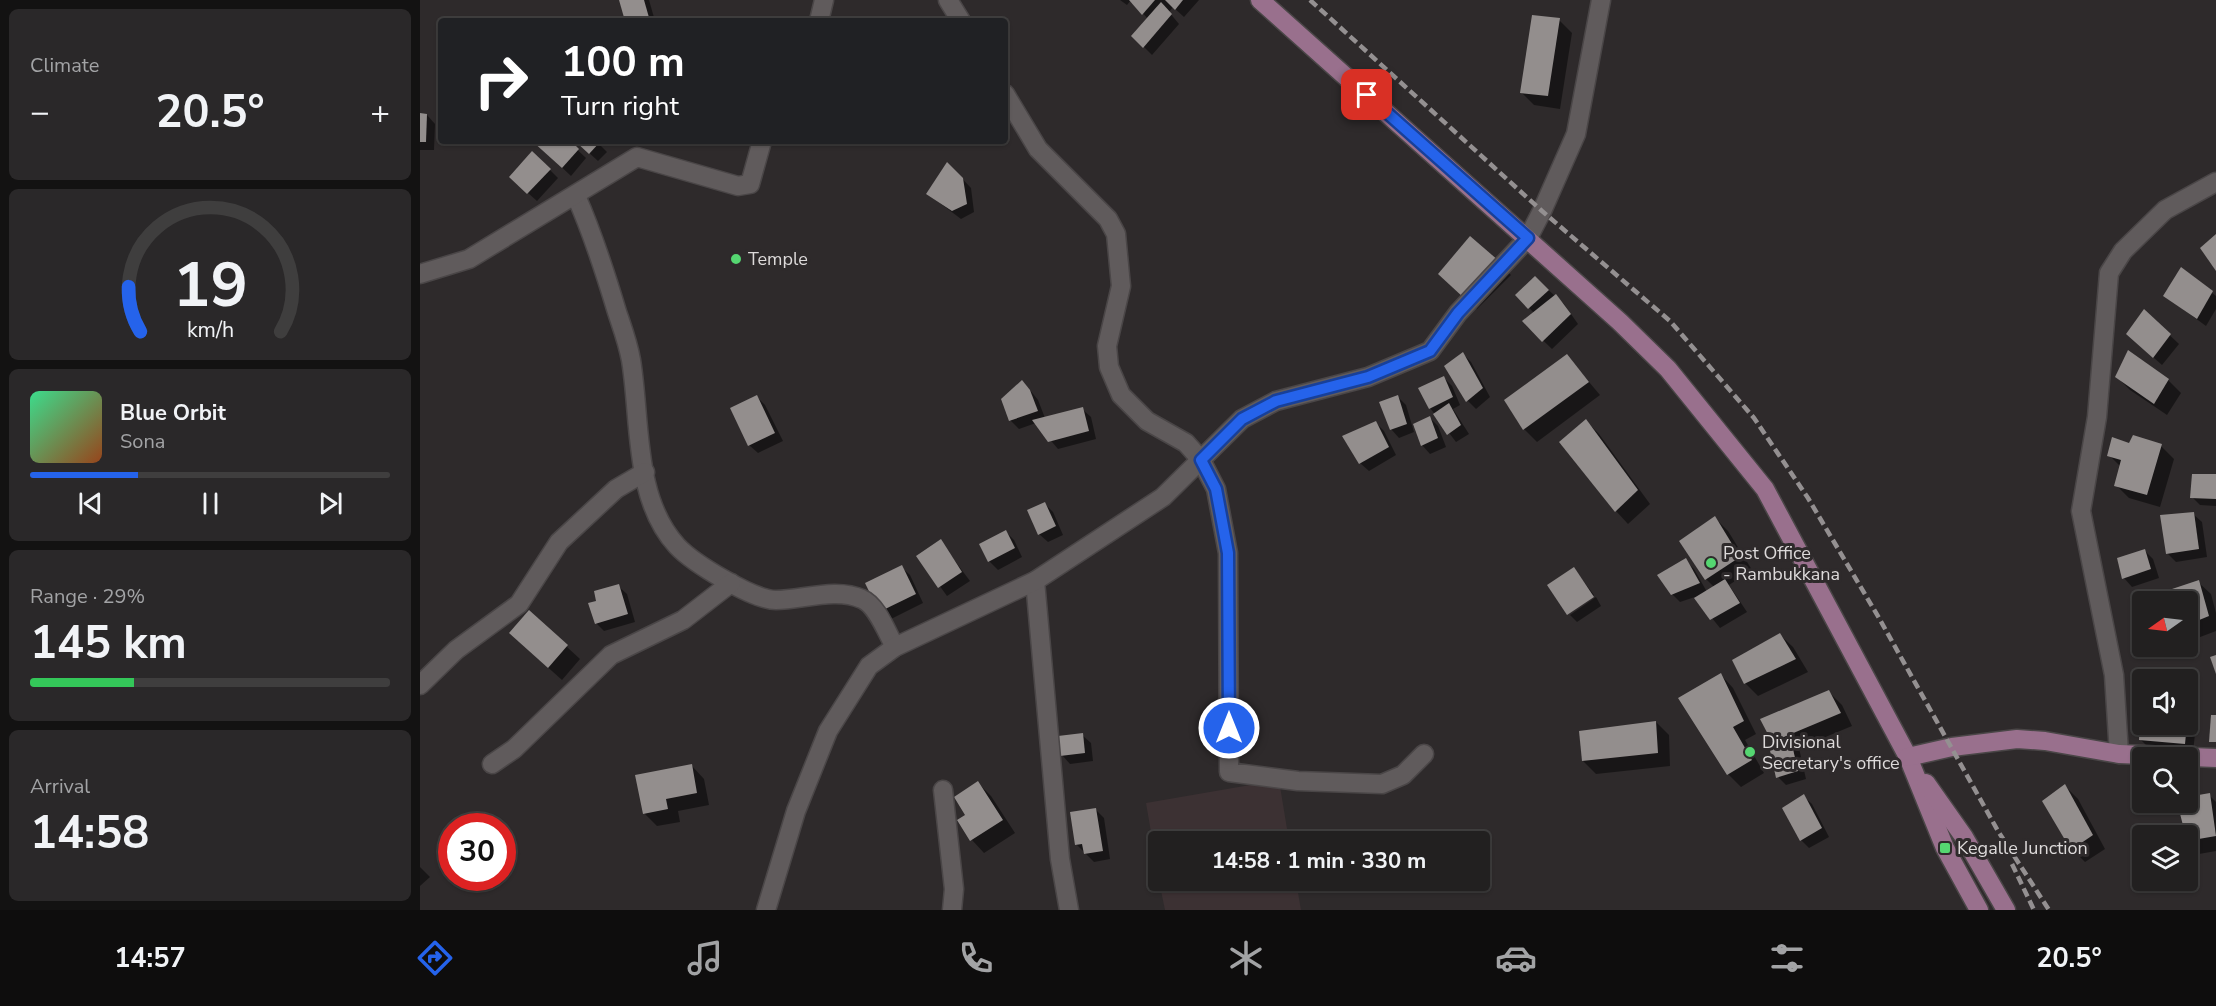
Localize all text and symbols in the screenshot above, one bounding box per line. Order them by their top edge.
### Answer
text: 100 m [561,34,685,91]
icon: right [462,42,540,120]
text: Climate [30,52,99,79]
pin [1341,69,1392,120]
icon: arrive [1350,78,1383,111]
text: 20.5° [155,82,265,143]
text: Turn right [561,88,679,125]
text: − [30,90,50,135]
text: + [370,90,390,135]
text: 19 [173,243,247,328]
place label: Temple [748,247,808,271]
marker: Temple [729,252,743,266]
text: km/h [186,315,234,345]
text: Blue Orbit [120,398,226,428]
text: Sona [120,428,165,455]
icon: previous [74,487,107,520]
icon: pause [194,487,227,520]
icon: next [314,487,347,520]
place label: Post Office - Rambukkana [1723,541,1840,586]
marker: Post Office - Rambukkana [1704,556,1718,570]
text: Range · 29% [30,583,145,610]
north arrow [2132,591,2198,657]
map controls [2132,591,2198,891]
text: 145 km [30,613,187,674]
button: sound [2132,669,2198,735]
position arrow [1197,696,1261,760]
place label: Divisional Secretary's office [1762,730,1900,775]
marker: Divisional Secretary's office [1743,745,1757,759]
button: search [2132,747,2198,813]
text: Arrival [30,773,90,800]
text: 14:58 [30,803,149,864]
speed limit sign: 30 [438,813,516,891]
button: layers [2132,825,2198,891]
place label: Kegalle Junction [1957,836,2088,860]
marker: Kegalle Junction [1938,841,1952,855]
text: 14:58 · 1 min · 330 m [1212,846,1426,876]
icon: directions [414,937,456,979]
icon: music [684,937,726,979]
icon: phone [955,937,997,979]
icon: climate [1225,937,1267,979]
icon: car [1495,937,1537,979]
icon: filters [1766,937,1808,979]
text: 14:57 [114,940,186,977]
text: 20.5° [2036,940,2102,977]

